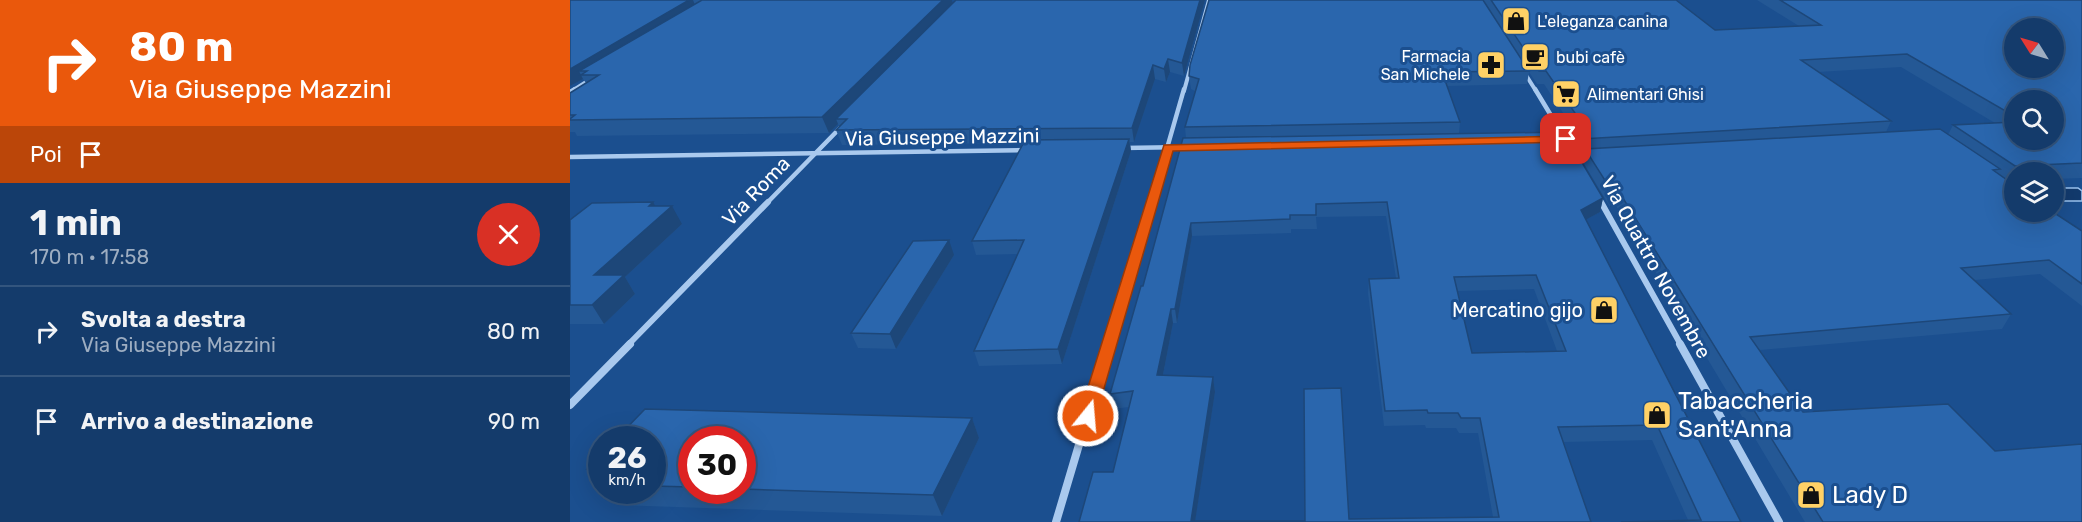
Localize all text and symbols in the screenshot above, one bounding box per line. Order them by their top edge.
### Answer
shop icon: L'eleganza canina [1500,5,1532,37]
place label: L'eleganza canina [1537,12,1668,31]
north arrow [2004,18,2064,78]
map controls [2004,18,2064,222]
text: 80 m [129,22,233,72]
icon: right [30,24,108,102]
cafe icon: bubi cafè [1519,41,1551,73]
place label: Farmacia San Michele [1381,47,1470,84]
place label: bubi cafè [1556,48,1625,67]
pharmacy icon: Farmacia San Michele [1475,49,1507,81]
text: Via Giuseppe Mazzini [129,73,392,105]
supermarket icon: Alimentari Ghisi [1550,78,1582,110]
place label: Alimentari Ghisi [1587,85,1704,104]
button: search [2004,90,2064,150]
pin [1540,113,1591,164]
icon: arrive [1549,122,1582,155]
street label: Via Giuseppe Mazzini [844,123,1040,151]
icon: arrive [74,138,107,171]
text: Poi [30,141,62,168]
street label: Via Roma [717,151,795,231]
button: layers [2004,162,2064,222]
street label: Via Quattro Novembre [1596,172,1716,362]
text: 1 min [30,201,122,244]
button: close [477,203,540,266]
text: 170 m · 17:58 [30,245,149,269]
shop icon: Mercatino gijo [1588,294,1620,326]
place label: Mercatino gijo [1452,298,1583,322]
text: Svolta a destra [81,306,246,333]
icon: right [30,315,63,348]
text: 80 m [487,318,540,345]
text: Via Giuseppe Mazzini [81,333,276,357]
position arrow [1056,384,1120,448]
place label: Tabaccheria Sant'Anna [1678,387,1813,443]
shop icon: Tabaccheria Sant'Anna [1641,399,1673,431]
icon: arrive [30,405,63,438]
text: Arrivo a destinazione [81,408,313,435]
text: 90 m [488,408,540,435]
speed limit sign: 30 [678,426,756,504]
text: 26 [607,440,647,476]
text: km/h [608,471,646,489]
shop icon: Lady D [1795,479,1827,511]
place label: Lady D [1832,481,1908,509]

